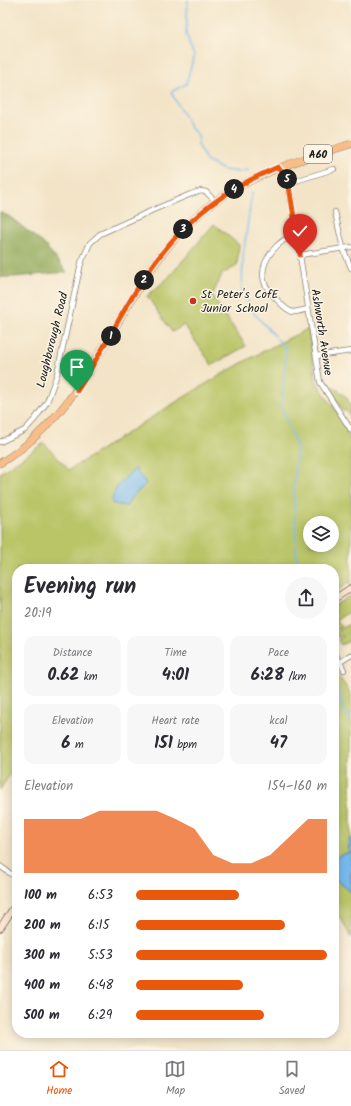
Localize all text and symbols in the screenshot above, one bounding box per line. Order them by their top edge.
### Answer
road number: A60 [304,145,332,163]
pin: 5 [277,169,297,189]
text: 5 [284,170,290,188]
pin: 4 [224,179,244,199]
text: 4 [231,180,237,198]
pin [283,214,317,255]
pin: 3 [173,219,193,239]
text: 3 [180,220,186,238]
icon: check [289,220,311,242]
pin: 2 [134,270,154,290]
text: 2 [141,271,147,289]
place label: St Peter's CofE Junior School [201,285,280,318]
street label: Ashworth Avenue [305,287,338,377]
street label: Loughborough Road [31,289,74,390]
marker: St Peter's CofE Junior School [188,296,198,306]
pin: 1 [101,326,121,346]
text: 1 [109,327,113,345]
pin [60,350,94,391]
icon: arrive [66,356,88,378]
map controls [303,516,339,552]
button: layers [303,516,339,552]
text: Evening run [24,570,136,605]
button: share [285,577,327,619]
text: 20:19 [24,603,52,624]
text: Distance [53,644,92,662]
text: Time [164,644,187,662]
text: Pace [268,644,289,662]
text: 0.62 [47,662,79,689]
text: 4:01 [162,662,189,689]
text: 6:28 [251,662,284,689]
text: km [79,668,98,686]
text: /km [284,668,306,686]
text: Elevation [52,712,93,730]
text: Heart rate [152,712,199,730]
text: kcal [270,712,287,730]
text: 6 [61,730,71,757]
text: 151 [154,730,173,757]
text: 47 [270,730,287,757]
text: m [71,736,84,754]
text: bpm [173,736,197,754]
text: Elevation [24,776,73,797]
text: 154–160 m [267,776,327,797]
text: 100 m [24,885,57,906]
text: 6:53 [88,885,113,906]
text: 200 m [24,915,61,936]
text: 6:15 [88,915,110,936]
text: 300 m [24,945,60,966]
text: 5:53 [88,945,113,966]
text: 400 m [24,975,60,996]
text: 6:48 [88,975,113,996]
text: 500 m [24,1005,60,1026]
text: 6:29 [88,1005,112,1026]
tab: Home [46,1058,72,1100]
tab: Map [164,1058,186,1100]
tab: Saved [279,1058,305,1100]

